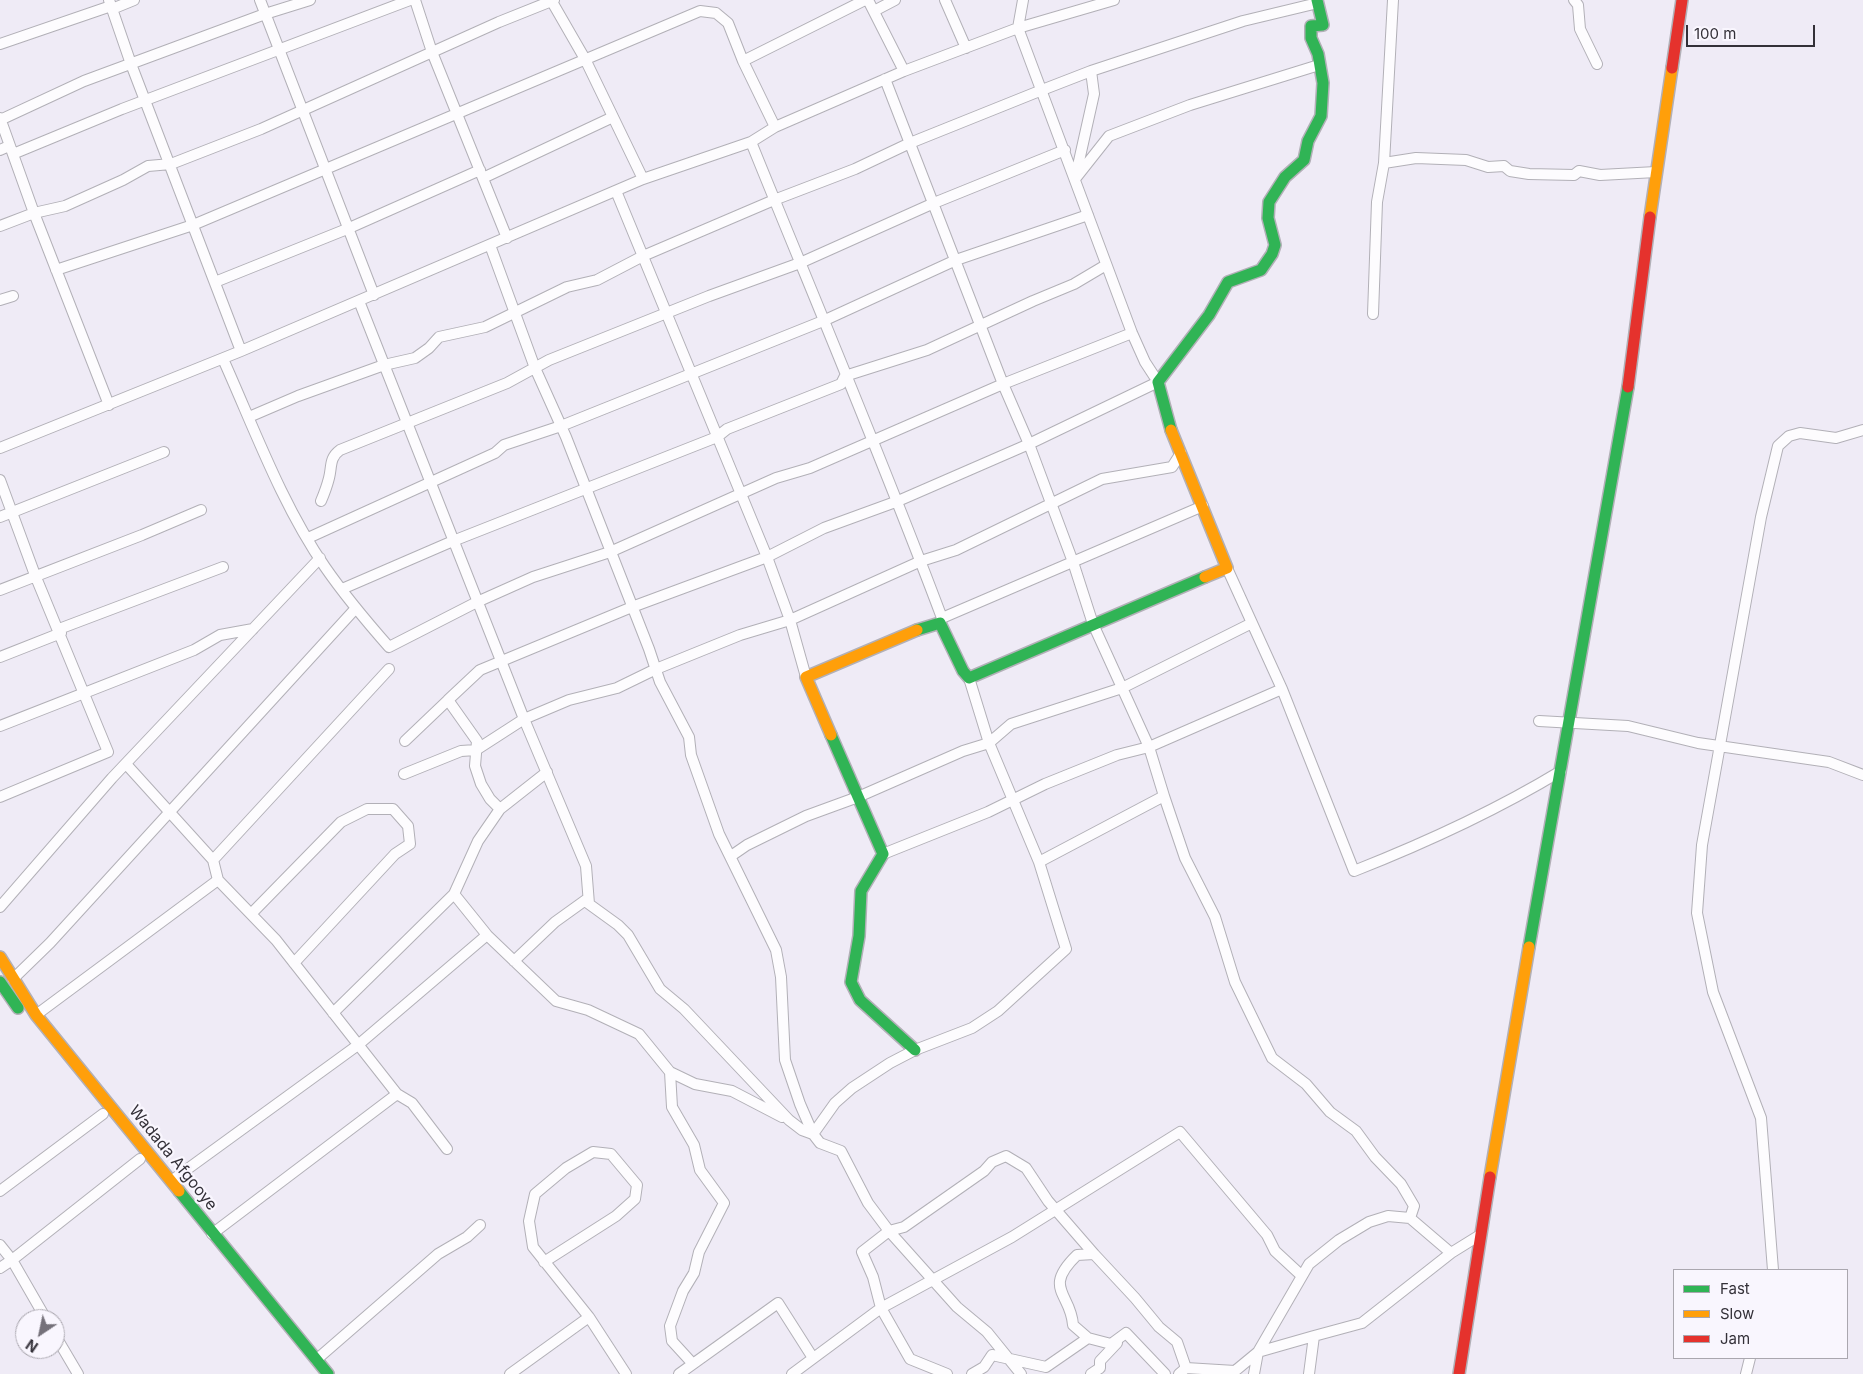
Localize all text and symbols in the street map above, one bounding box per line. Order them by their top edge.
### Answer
scale bar [1688,15,1817,47]
text: 100 m [1694,24,1736,43]
street label: Wadada Afgooye [125,1102,221,1214]
legend [1673,1269,1848,1359]
text: Fast [1720,1279,1750,1298]
text: Slow [1720,1304,1754,1323]
north arrow [15,1309,65,1359]
text: Jam [1720,1329,1750,1348]
text: N [23,1336,41,1356]

